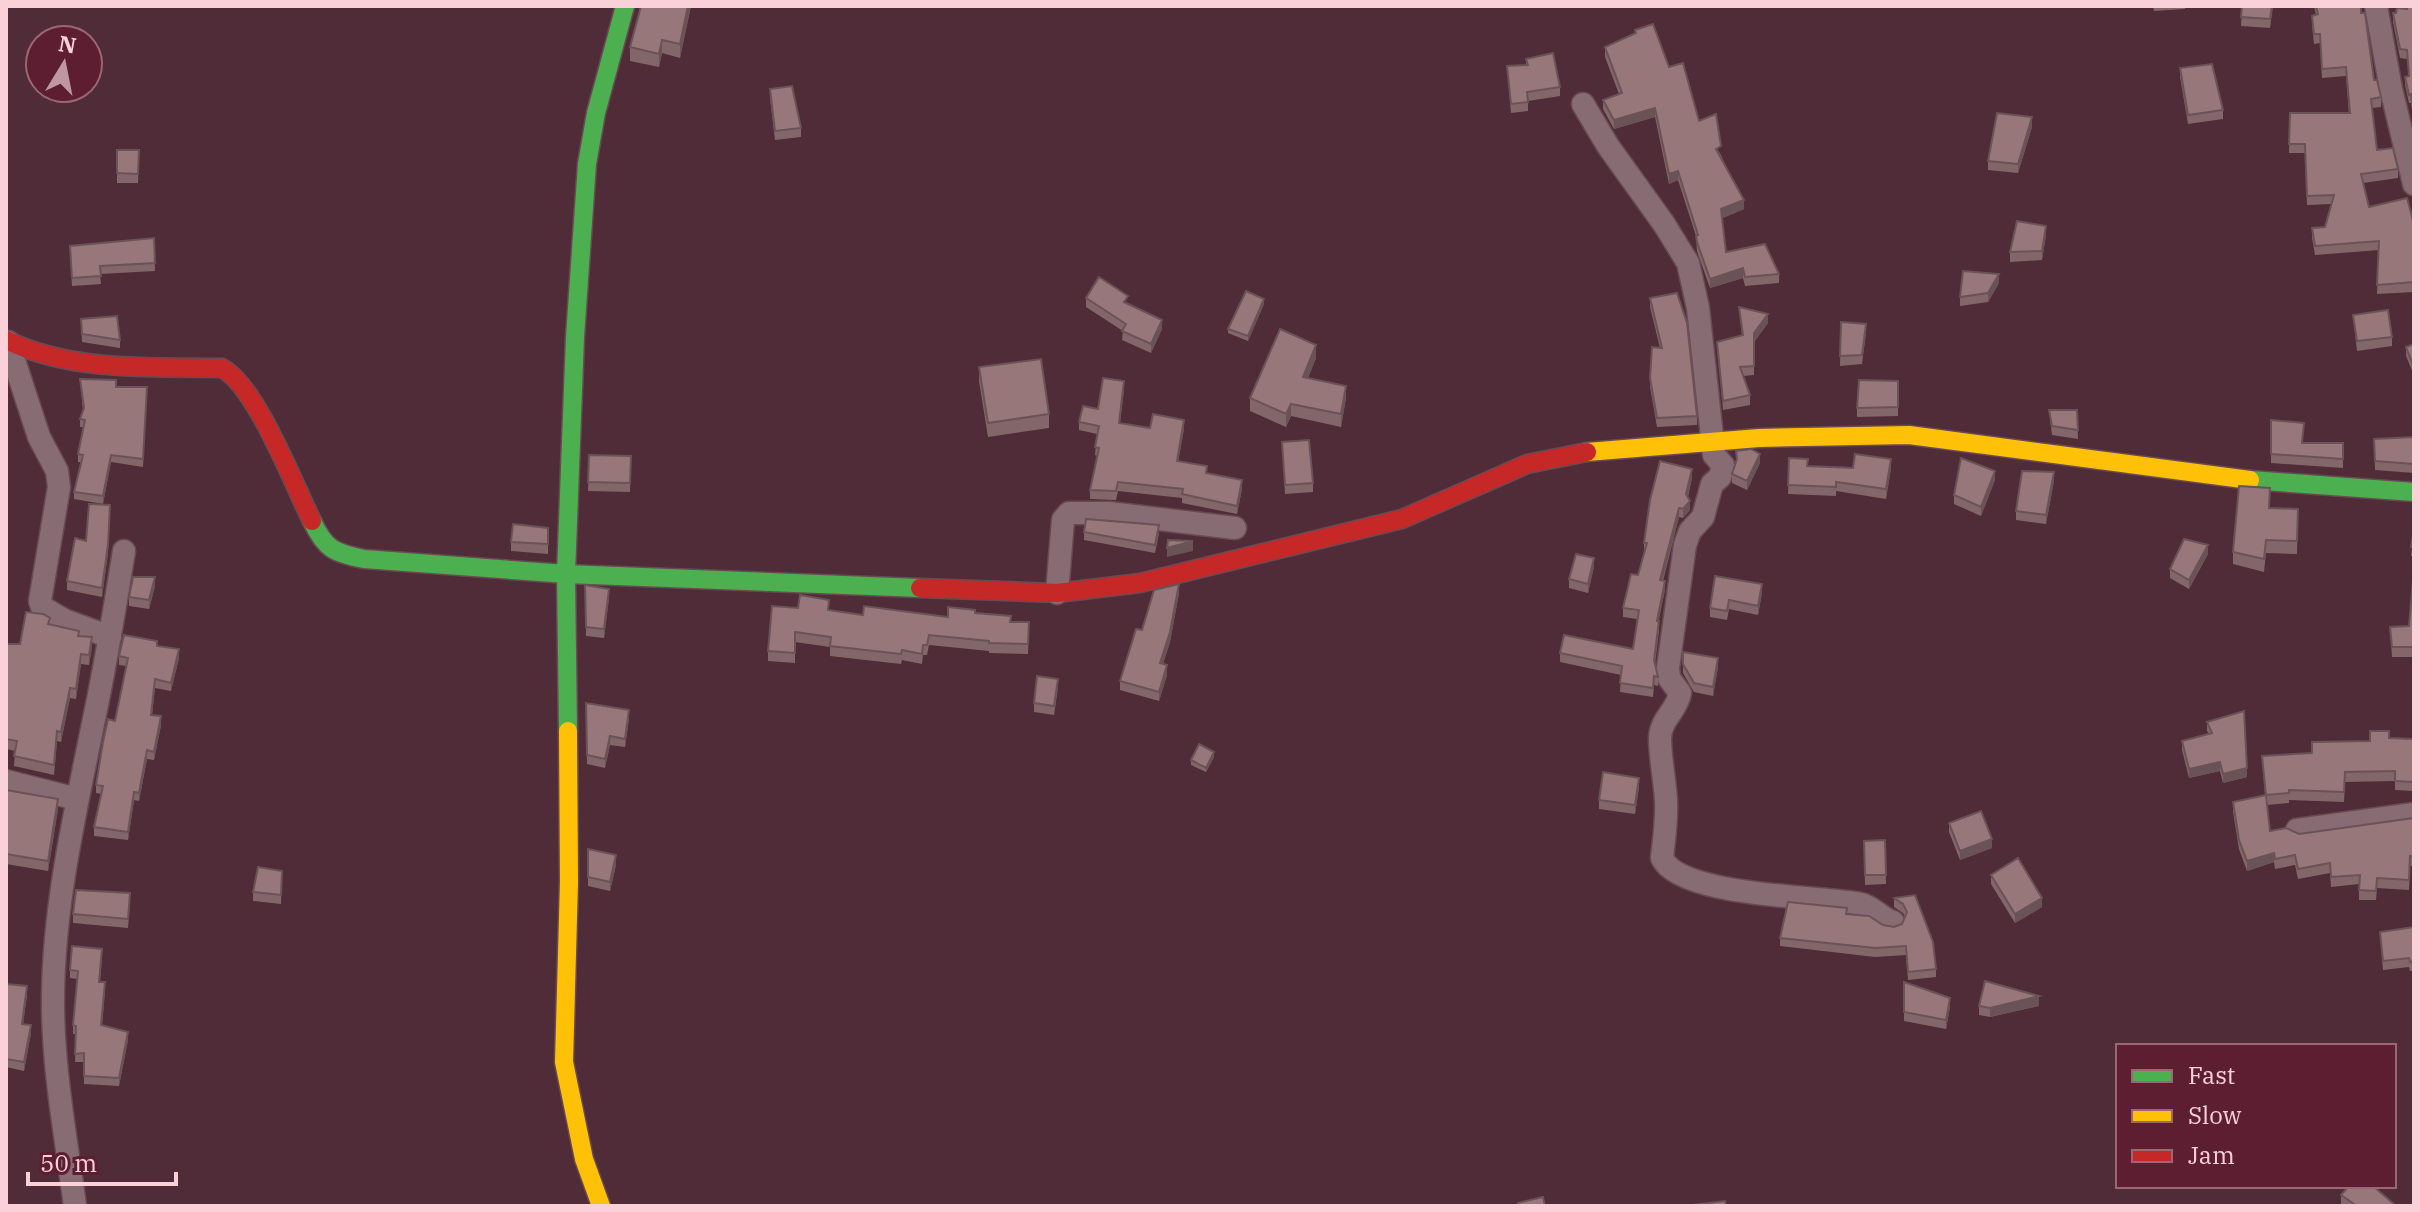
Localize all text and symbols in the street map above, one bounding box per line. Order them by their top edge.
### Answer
north arrow [24,24,104,104]
text: N [56,28,79,60]
legend [2116,1044,2396,1188]
text: Fast [2188,1059,2235,1091]
text: Slow [2188,1099,2242,1131]
scale bar [28,1136,176,1186]
text: Jam [2188,1139,2235,1171]
text: 50 m [40,1147,97,1179]

